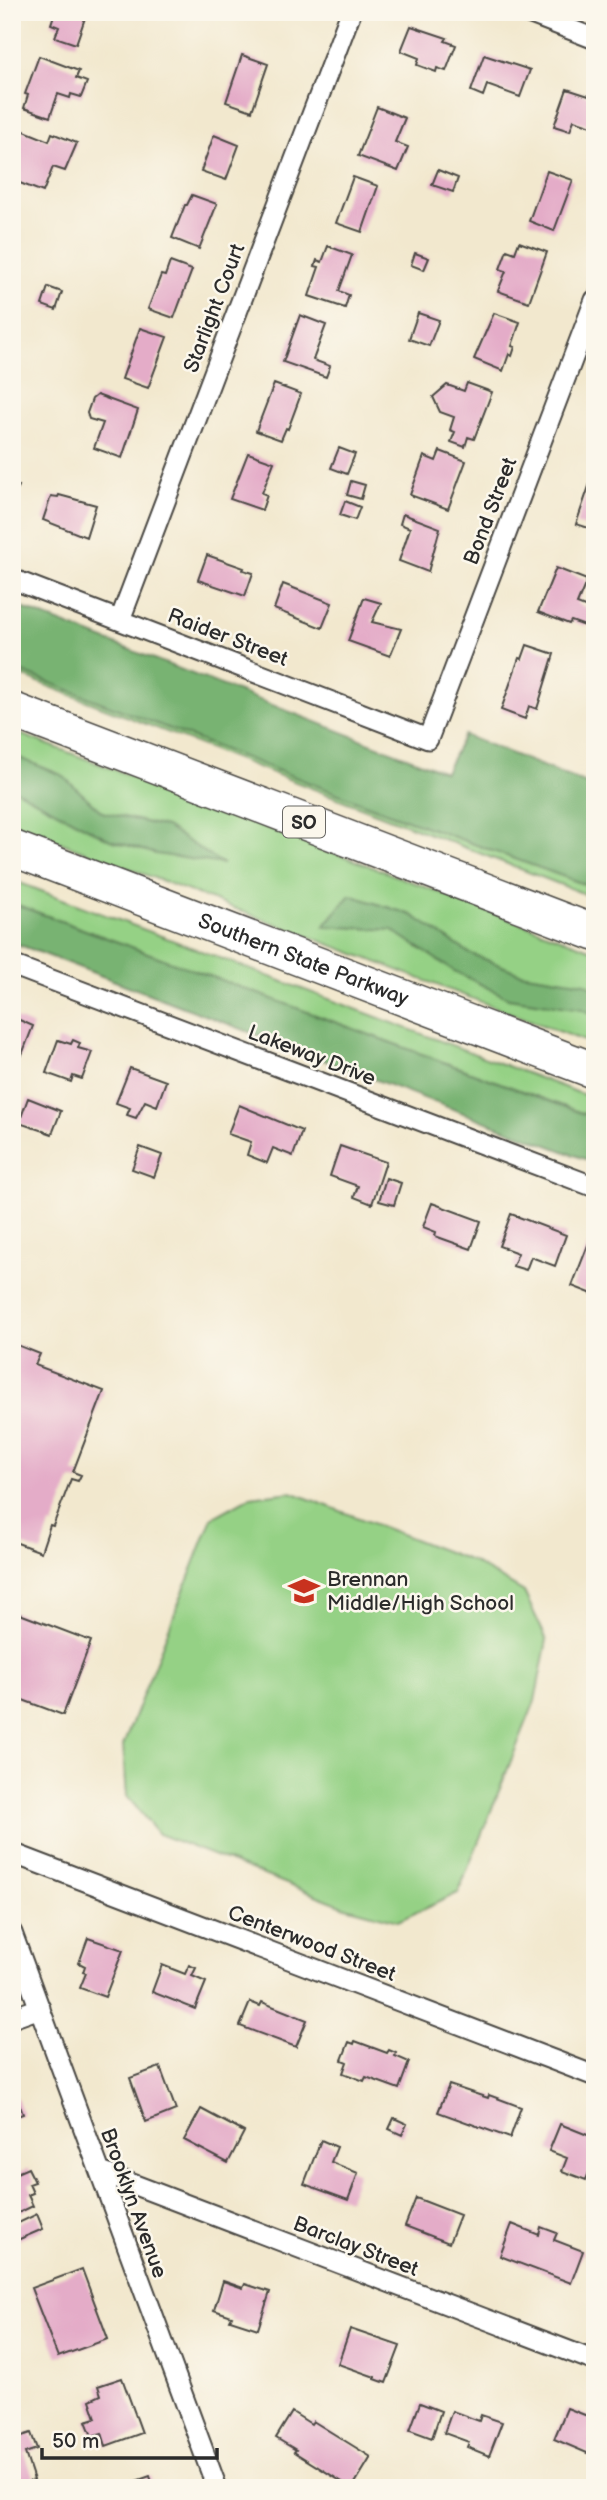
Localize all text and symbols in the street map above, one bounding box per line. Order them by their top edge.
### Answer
street label: Starlight Court [178,240,251,376]
street label: Bond Street [459,453,523,568]
street label: Raider Street [164,603,292,672]
road number: SO [283,806,325,838]
street label: Southern State Parkway [194,908,412,1012]
street label: Lakeway Drive [244,1020,379,1091]
place label: Brennan Middle/High School [327,1567,514,1616]
school or university icon: Brennan Middle/High School [287,1574,321,1608]
street label: Centerwood Street [224,1900,400,1987]
street label: Brooklyn Avenue [95,2125,172,2282]
street label: Barclay Street [290,2211,422,2282]
scale bar [42,2416,217,2460]
text: 50 m [52,2429,99,2454]

